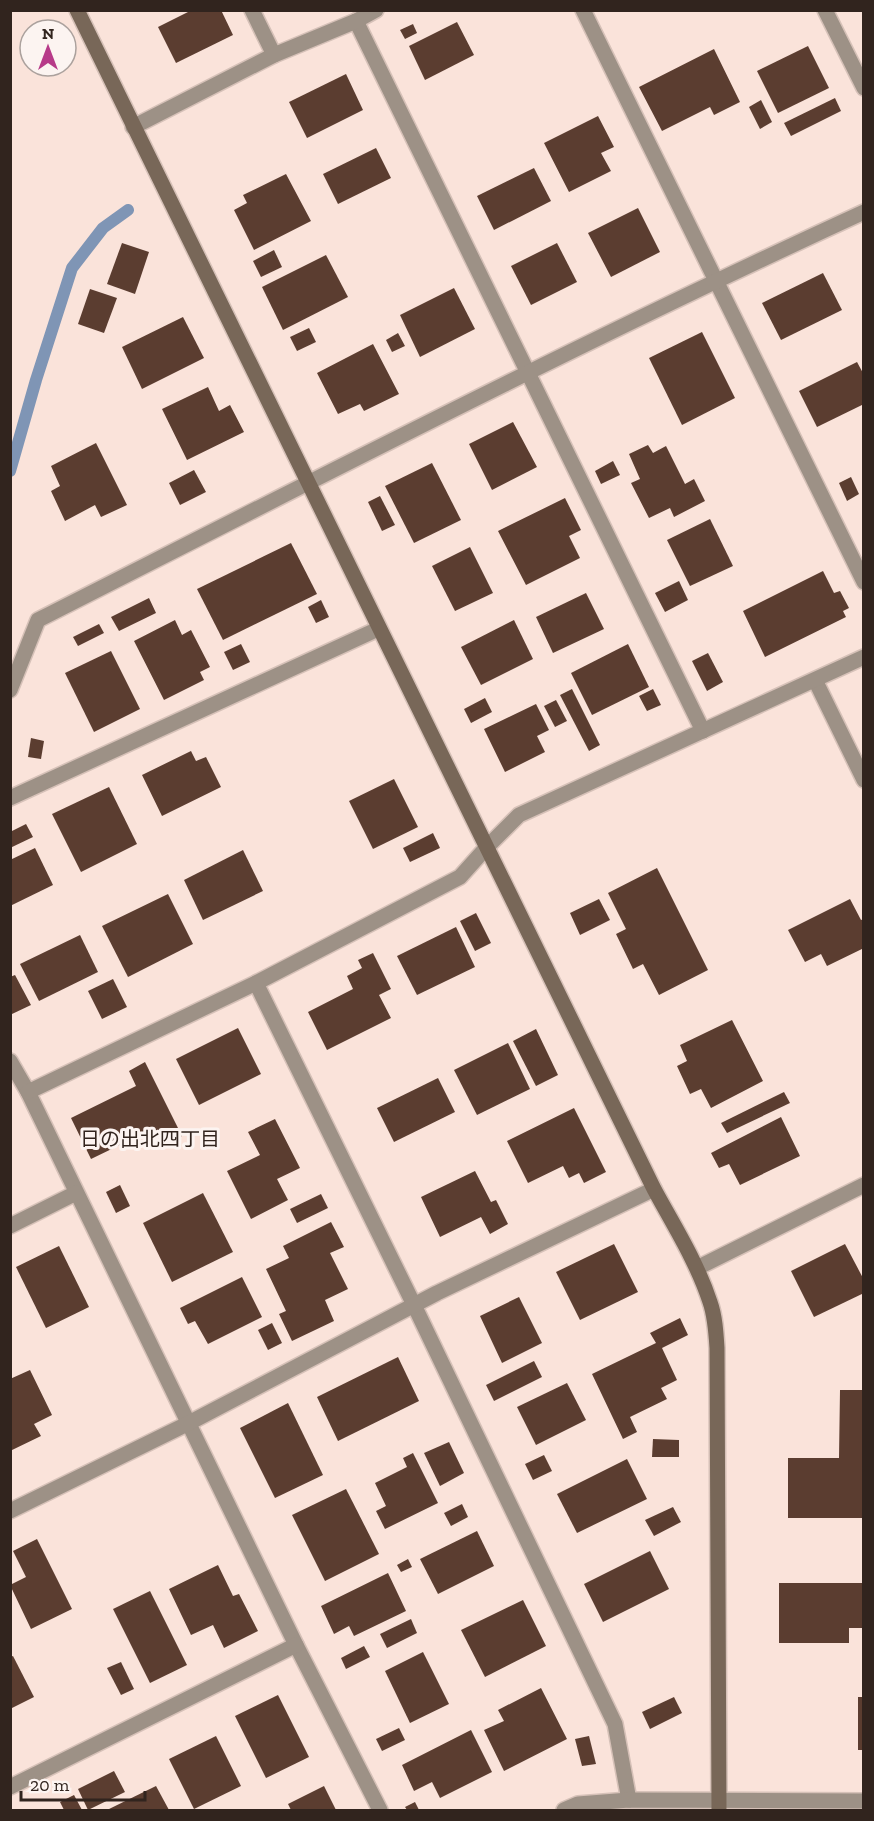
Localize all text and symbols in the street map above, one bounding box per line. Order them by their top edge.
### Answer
north arrow [18,18,78,78]
text: N [42,24,54,43]
district label: 日の出北四丁目 [80,1127,220,1151]
scale bar [21,1764,146,1802]
text: 20 m [30,1774,70,1796]

